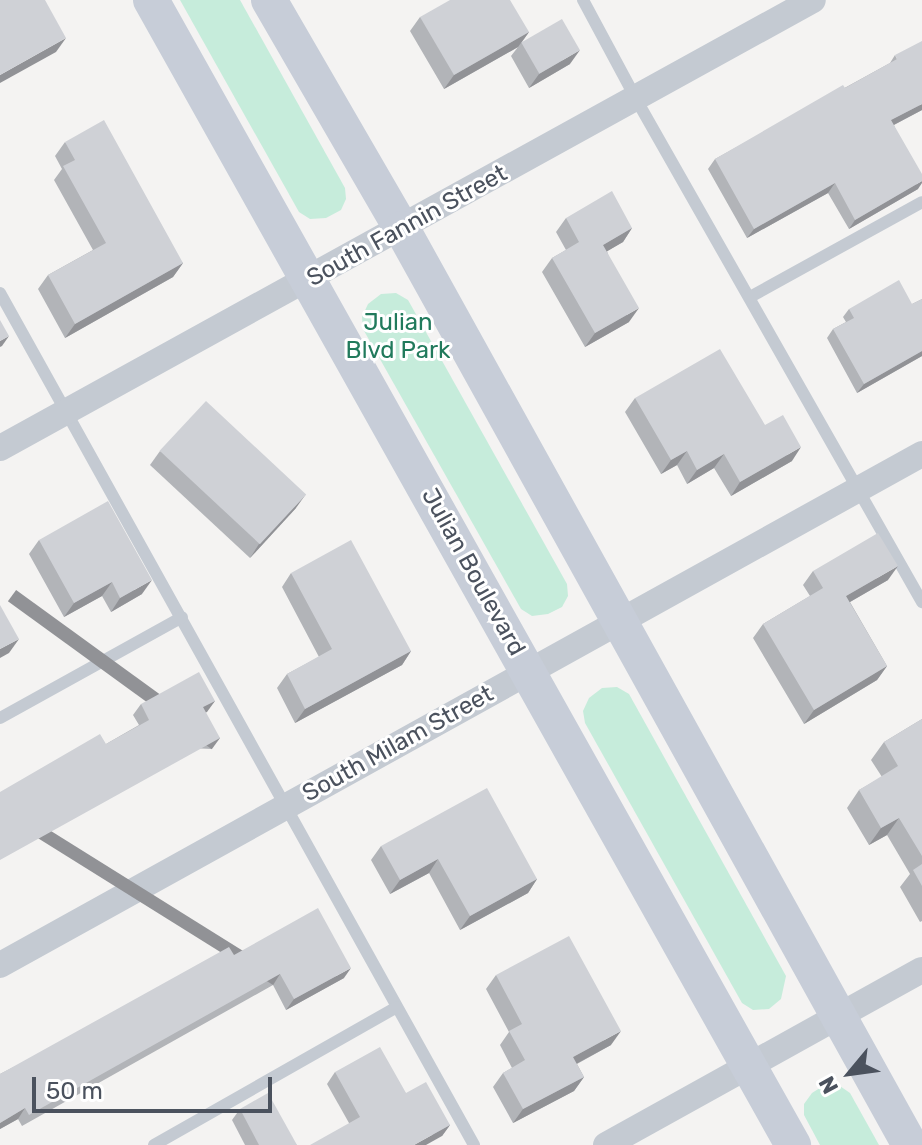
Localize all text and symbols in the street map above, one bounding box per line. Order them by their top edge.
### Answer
street label: South Fannin Street [302,159,512,293]
park label: Julian Blvd Park [346,309,450,365]
street label: Julian Boulevard [415,483,531,661]
street label: South Milam Street [298,680,498,808]
north arrow [810,1033,890,1113]
scale bar [36,1061,276,1111]
text: N [813,1071,844,1098]
text: 50 m [46,1077,103,1105]

